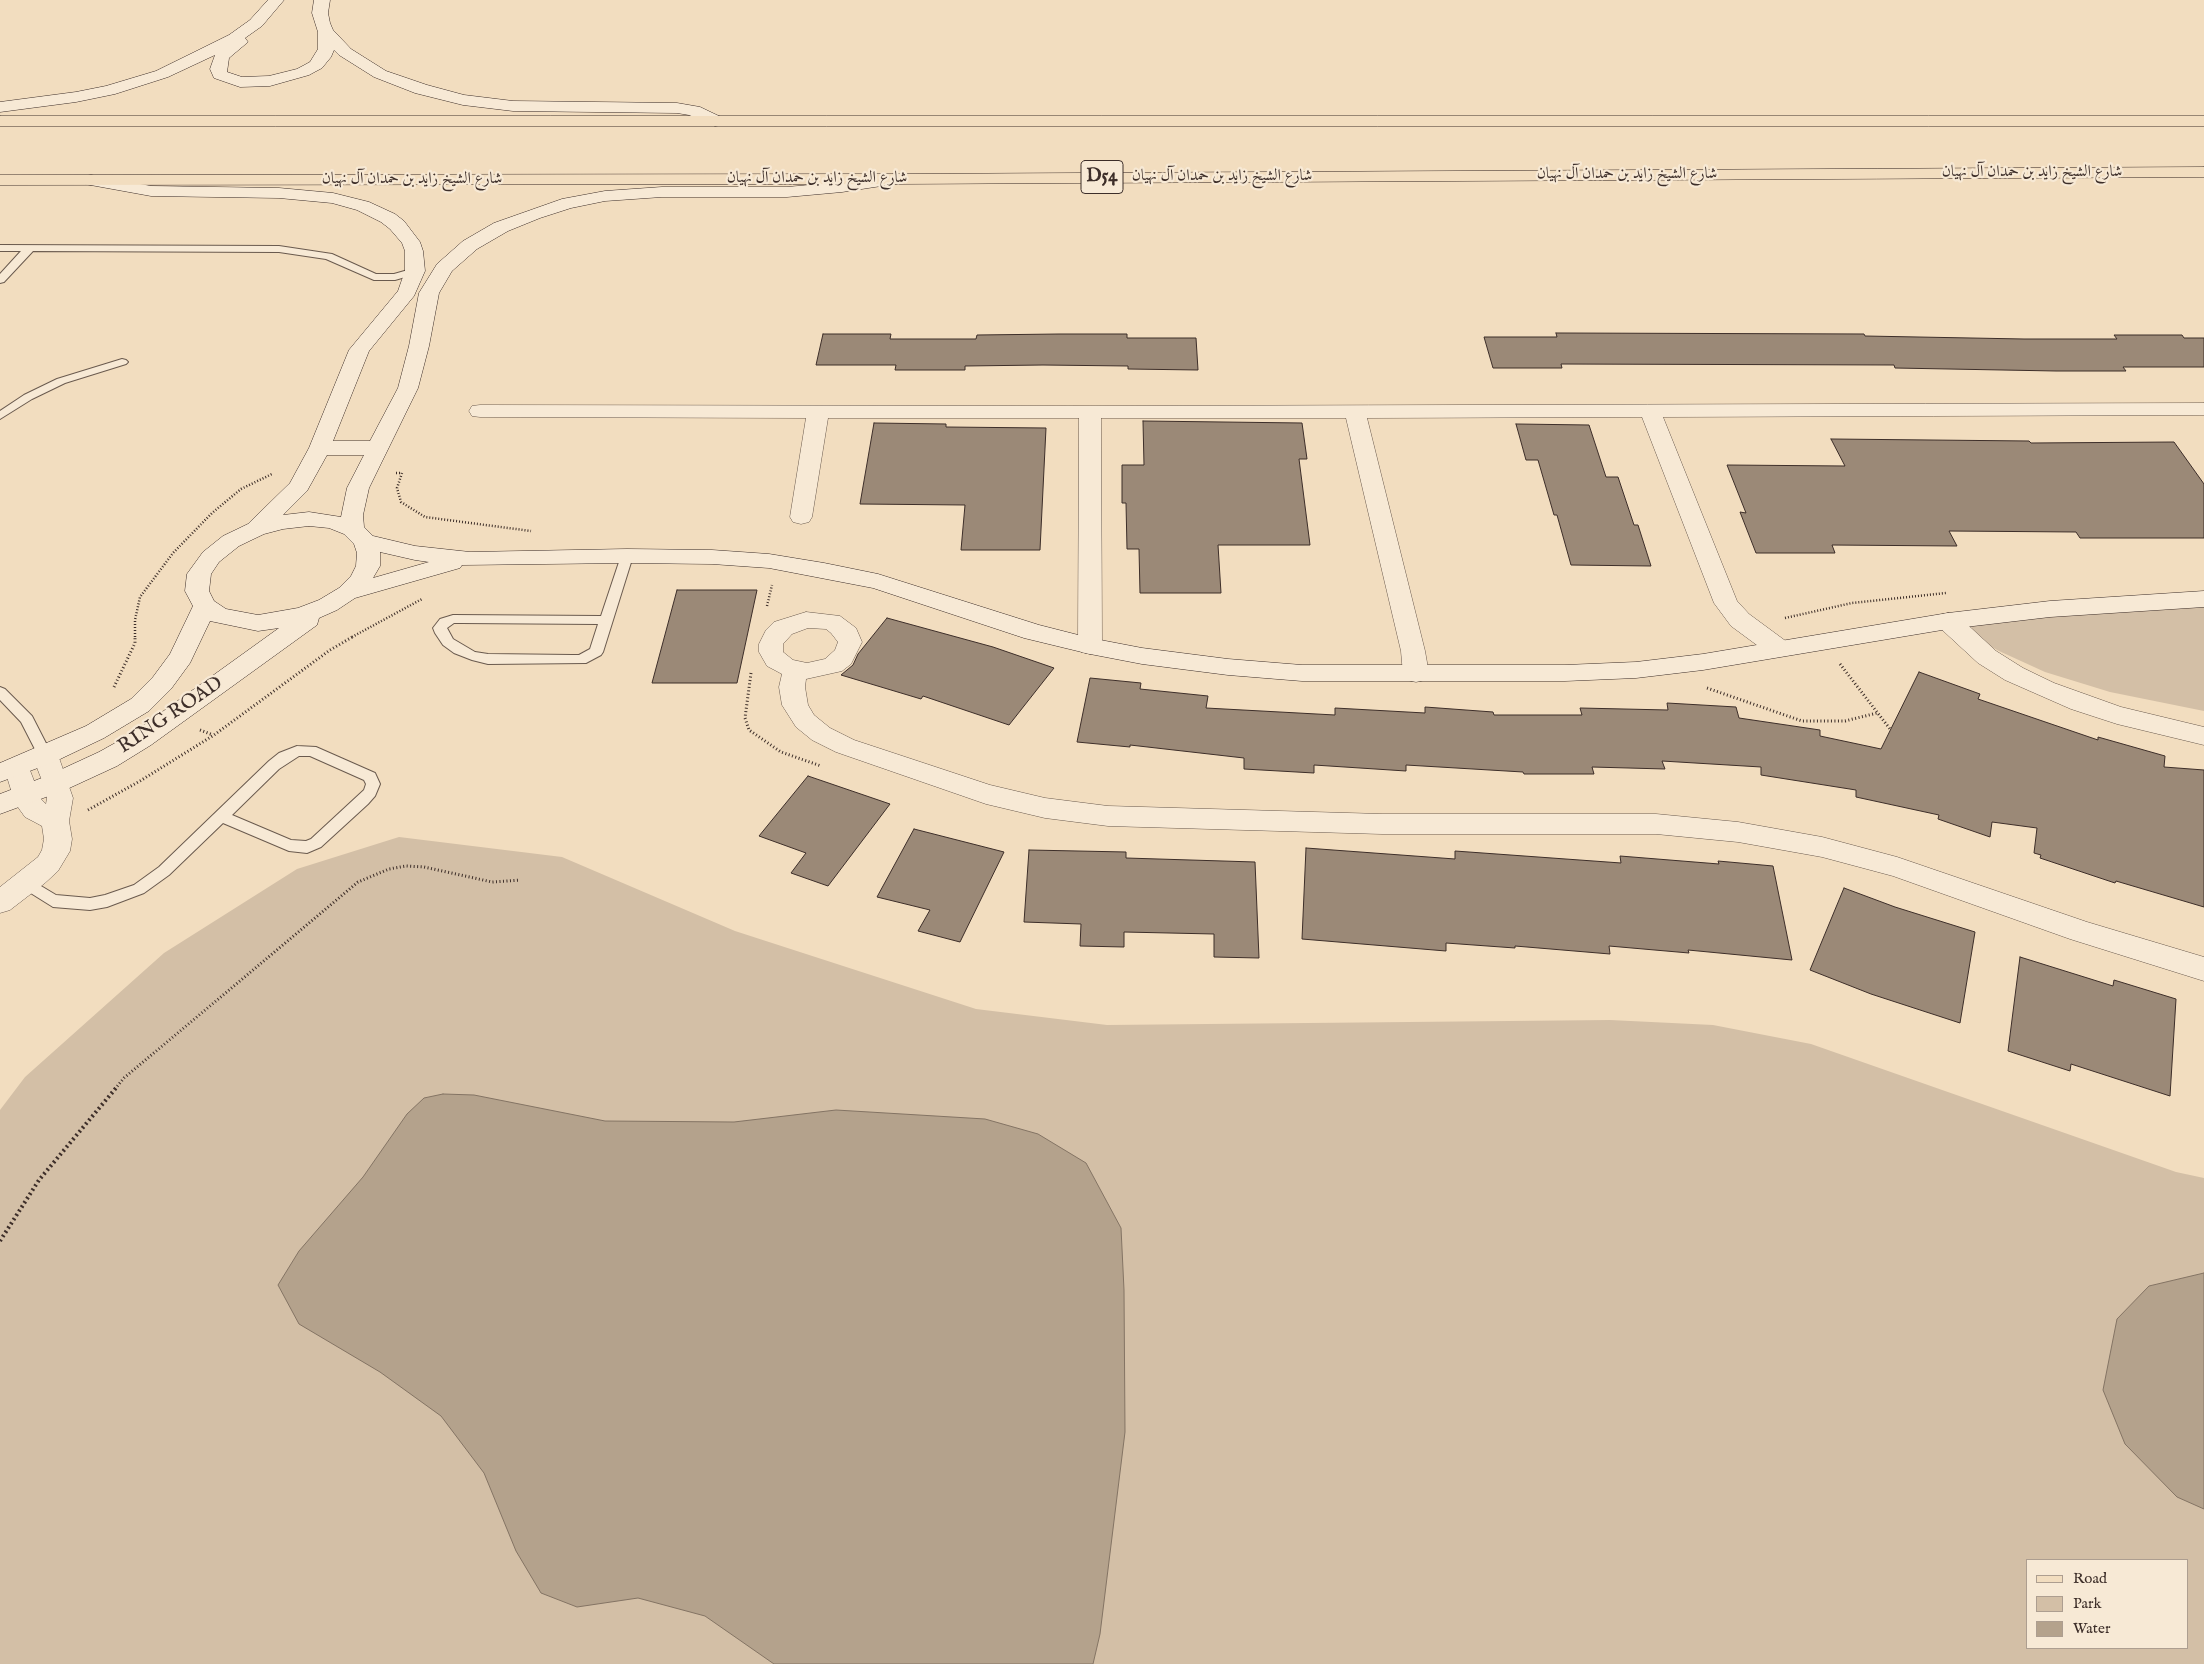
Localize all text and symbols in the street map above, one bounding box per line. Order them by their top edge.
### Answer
road number: D54 [1081,160,1123,193]
street label: شارع الشيخ زايد بن حمدان آل نهيان [1942,163,2122,183]
street label: شارع الشيخ زايد بن حمدان آل نهيان [1537,165,1717,185]
street label: شارع الشيخ زايد بن حمدان آل نهيان [1132,167,1312,187]
street label: شارع الشيخ زايد بن حمدان آل نهيان [727,169,907,189]
street label: شارع الشيخ زايد بن حمدان آل نهيان [322,170,502,190]
street label: RING ROAD [114,672,228,760]
legend [2026,1559,2189,1649]
text: Road [2073,1569,2107,1588]
text: Park [2073,1594,2102,1613]
text: Water [2073,1619,2110,1638]

